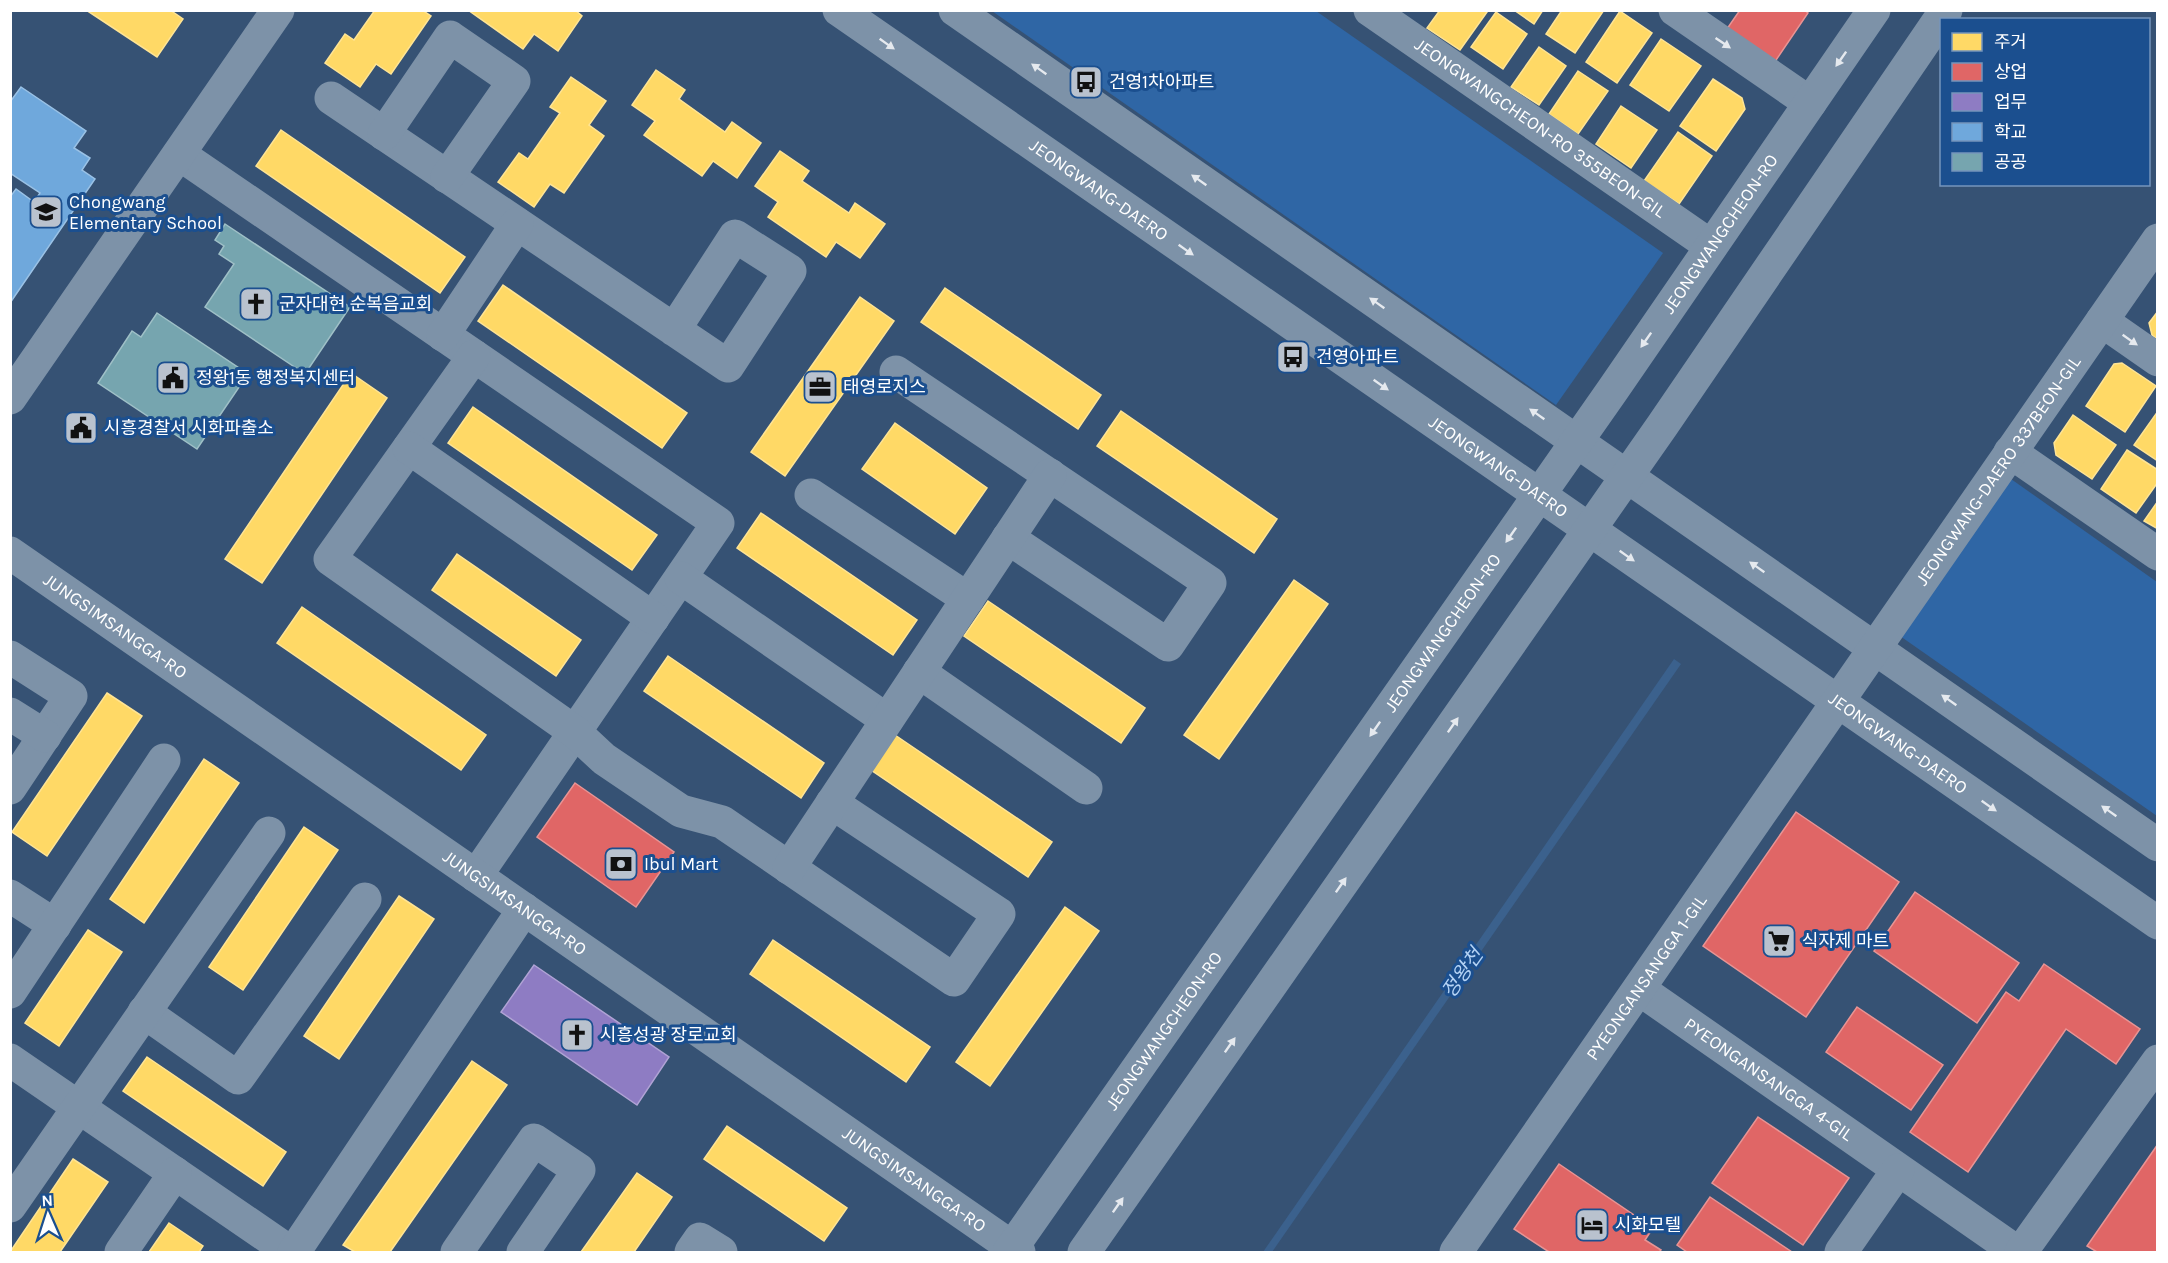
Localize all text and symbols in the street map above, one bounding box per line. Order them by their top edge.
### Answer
legend [1940,18,2150,186]
text: 주거 [1994,31,2027,53]
street label: JEONGWANGCHEON-RO 355BEON-GIL [1410,33,1671,223]
one-way arrow [879,38,895,50]
one-way arrow [1715,38,1732,49]
one-way arrow [1835,50,1847,66]
text: 상업 [1994,61,2027,83]
one-way arrow [1032,63,1048,75]
bus stop icon: 건영1차아파트 [1068,64,1104,100]
place label: 건영1차아파트 [1109,71,1214,93]
text: 업무 [1994,91,2027,113]
text: 학교 [1994,121,2027,143]
street label: JEONGWANG-DAERO [1025,134,1173,246]
street label: JEONGWANGCHEON-RO [1658,150,1783,318]
text: 공공 [1994,151,2027,173]
one-way arrow [1192,174,1208,186]
place label: Chongwang Elementary School [69,191,222,234]
school or university icon: Chongwang Elementary School [28,194,64,230]
one-way arrow [1177,244,1193,256]
church icon: 군자대현 순복음교회 [238,286,274,322]
place label: 군자대현 순복음교회 [279,293,432,315]
one-way arrow [1369,298,1385,309]
one-way arrow [1640,332,1652,348]
one-way arrow [2121,334,2137,346]
bus stop icon: 건영아파트 [1275,339,1311,375]
place label: 건영아파트 [1316,346,1399,368]
street label: JEONGWANG-DAERO 337BEON-GIL [1911,351,2086,590]
public building icon: 정왕1동 행정복지센터 [155,360,191,396]
place label: 정왕1동 행정복지센터 [196,367,355,389]
office icon: 태영로지스 [802,369,838,405]
place label: 태영로지스 [843,376,926,398]
one-way arrow [1372,379,1388,391]
one-way arrow [1530,408,1546,420]
public building icon: 시흥경찰서 시화파출소 [63,410,99,446]
street label: JEONGWANG-DAERO [1425,411,1572,522]
place label: 시흥경찰서 시화파출소 [104,417,274,439]
one-way arrow [1505,526,1517,542]
street label: JEONGWANGCHEON-RO [1380,549,1506,716]
one-way arrow [1619,550,1635,562]
one-way arrow [1750,561,1766,573]
street label: JUNGSIMSANGGA-RO [39,568,191,683]
street label: JEONGWANG-DAERO [1824,687,1972,799]
one-way arrow [1942,694,1958,706]
one-way arrow [1447,718,1459,734]
one-way arrow [1370,721,1381,737]
one-way arrow [1980,800,1996,812]
one-way arrow [2102,805,2118,817]
street label: JUNGSIMSANGGA-RO [439,845,591,960]
bank icon: Ibul Mart [603,846,639,882]
place label: Ibul Mart [644,853,719,875]
one-way arrow [1335,877,1346,893]
street label: PYEONGANSANGGA 1-GIL [1581,890,1712,1065]
supermarket icon: 식자제 마트 [1761,923,1797,959]
place label: 식자제 마트 [1802,930,1889,952]
water label: 정왕천 [1437,942,1489,1002]
street label: JEONGWANGCHEON-RO [1101,947,1227,1114]
street label: PYEONGANSANGGA 4-GIL [1680,1013,1858,1146]
church icon: 시흥성광 장로교회 [559,1017,595,1053]
place label: 시흥성광 장로교회 [600,1024,737,1046]
one-way arrow [1224,1037,1235,1053]
street label: JUNGSIMSANGGA-RO [838,1122,990,1237]
north arrow [18,1185,78,1245]
text: N [41,1191,53,1210]
one-way arrow [1112,1197,1124,1213]
hotel icon: 시화모텔 [1574,1207,1610,1243]
place label: 시화모텔 [1615,1214,1681,1236]

